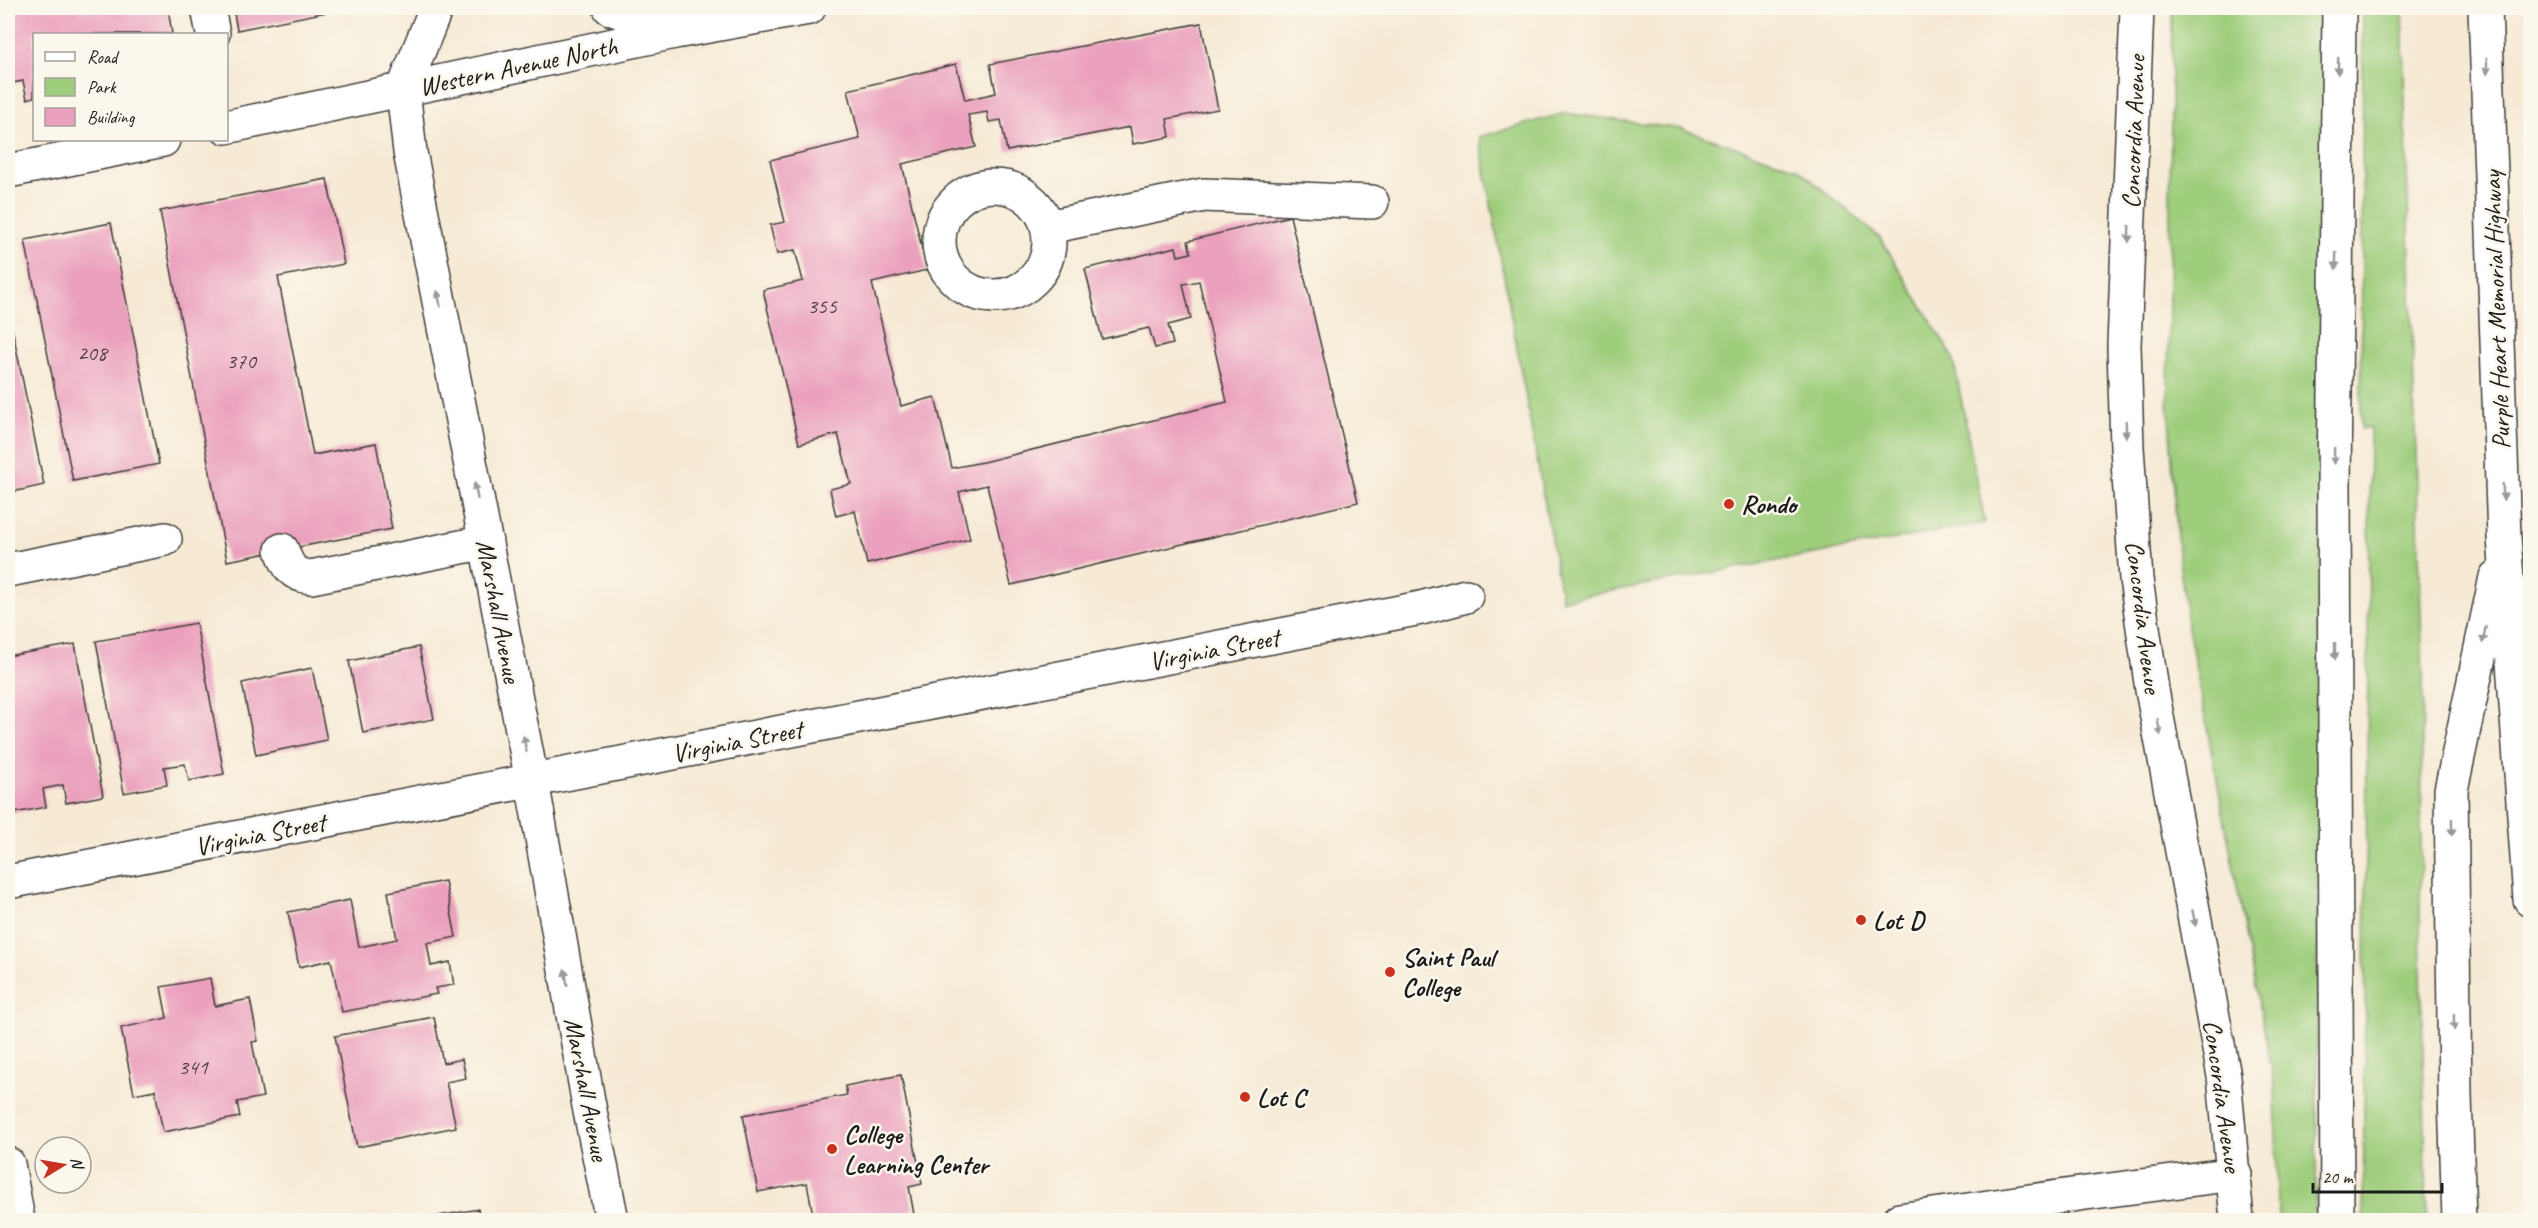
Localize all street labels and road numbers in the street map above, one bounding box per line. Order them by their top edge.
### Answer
street label: Western Avenue North [416,29,621,104]
street label: Concordia Avenue [2114,52,2153,209]
street label: Purple Heart Memorial Highway [2475,168,2518,450]
street label: Marshall Avenue [468,537,529,687]
street label: Concordia Avenue [2118,539,2170,698]
street label: Virginia Street [1146,620,1285,678]
street label: Virginia Street [669,712,808,770]
street label: Virginia Street [192,805,331,863]
street label: Marshall Avenue [556,1015,617,1165]
street label: Concordia Avenue [2195,1018,2250,1177]

